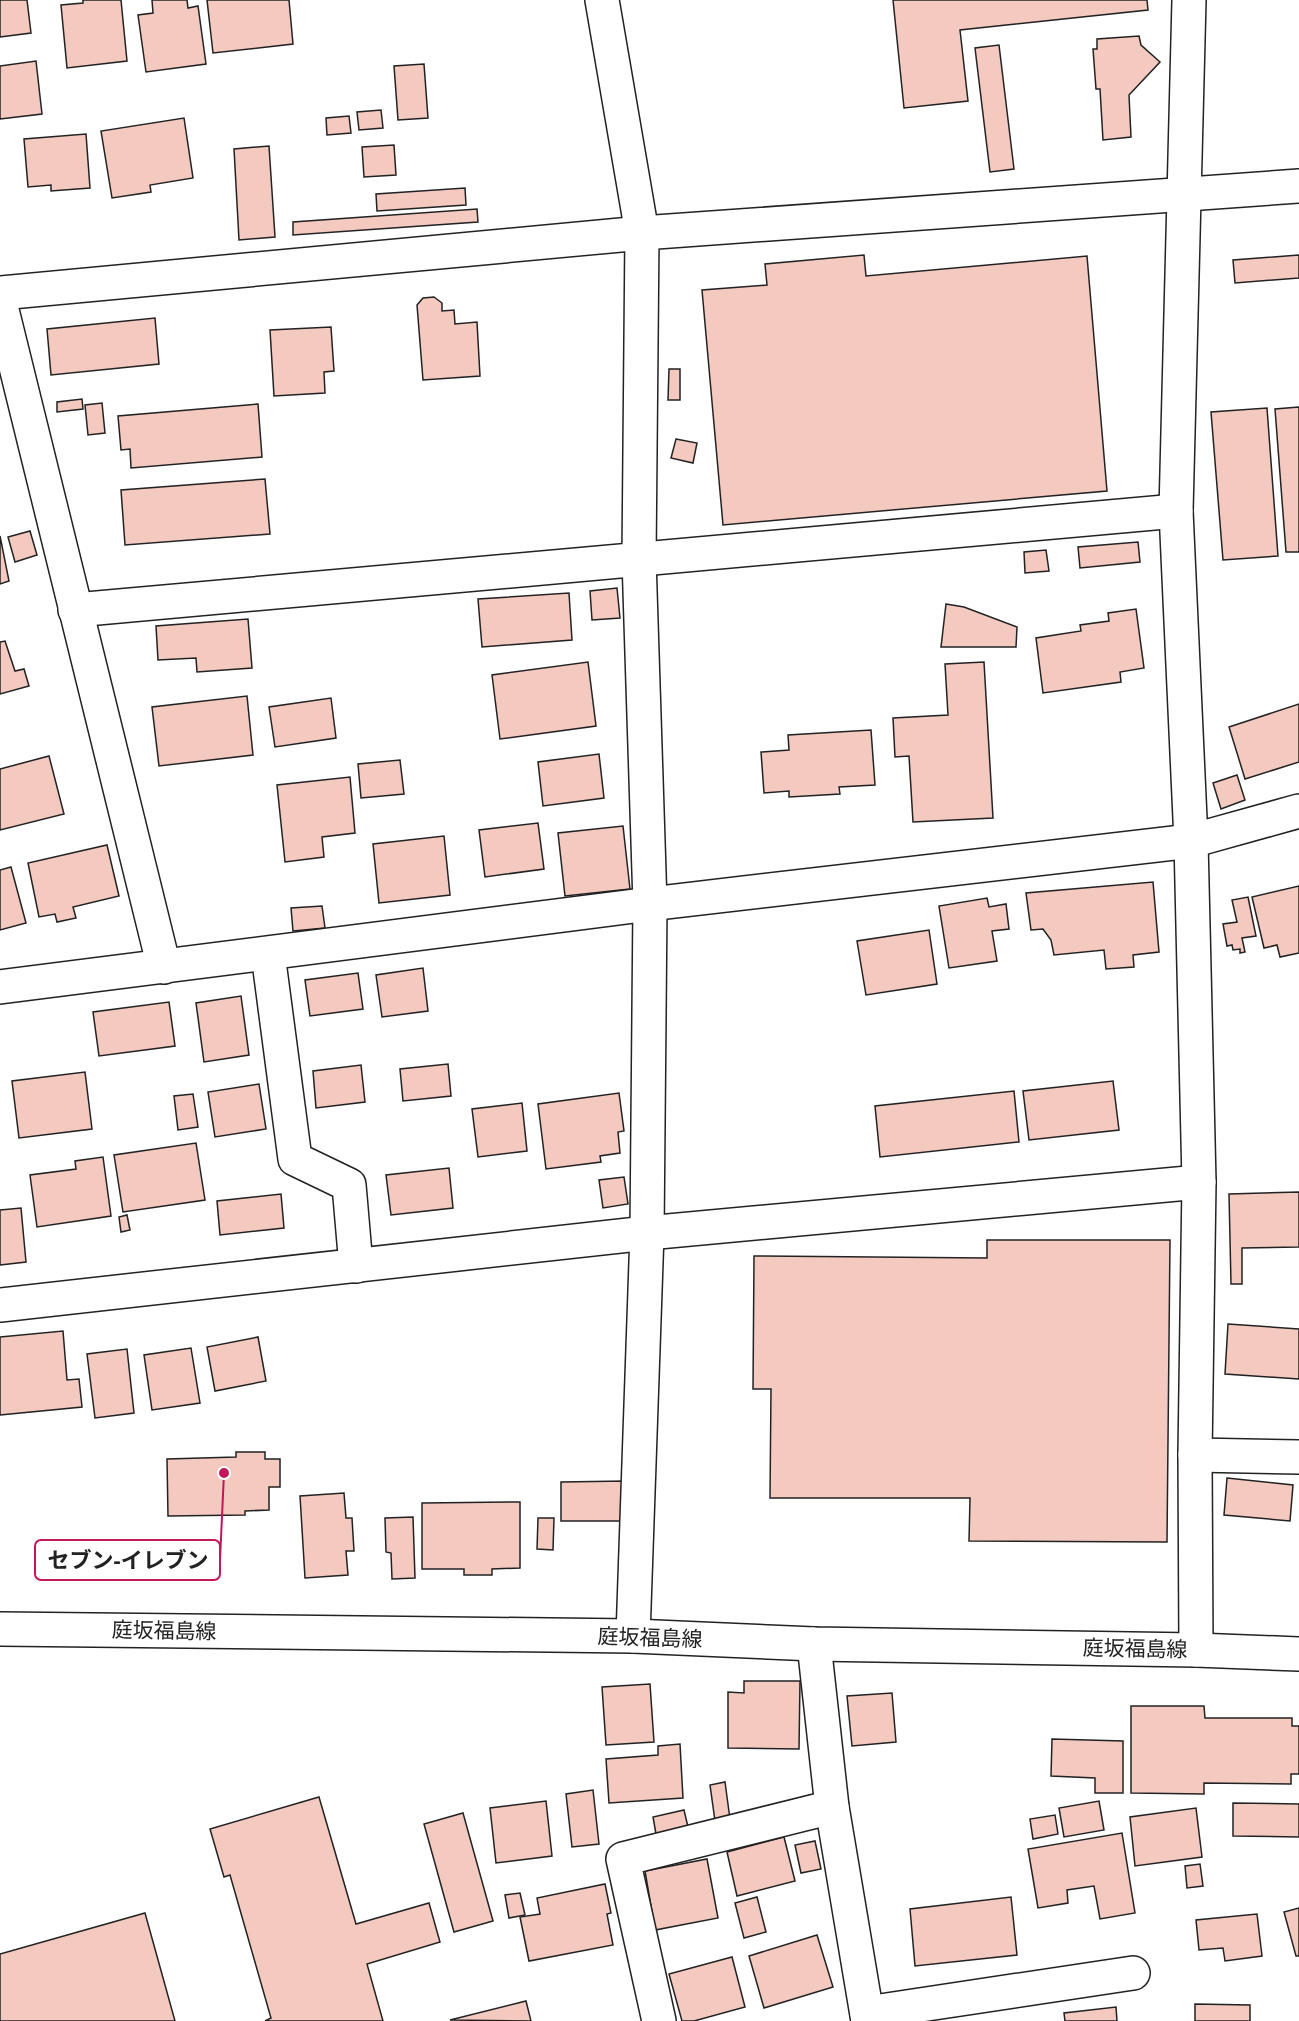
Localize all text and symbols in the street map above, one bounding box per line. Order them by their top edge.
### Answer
callout: セブン-イレブン [35,1540,220,1580]
text: セブン-イレブン [47,1544,209,1574]
street label: 庭坂福島線 [111,1615,217,1645]
street label: 庭坂福島線 [597,1621,703,1653]
street label: 庭坂福島線 [1082,1633,1188,1663]

